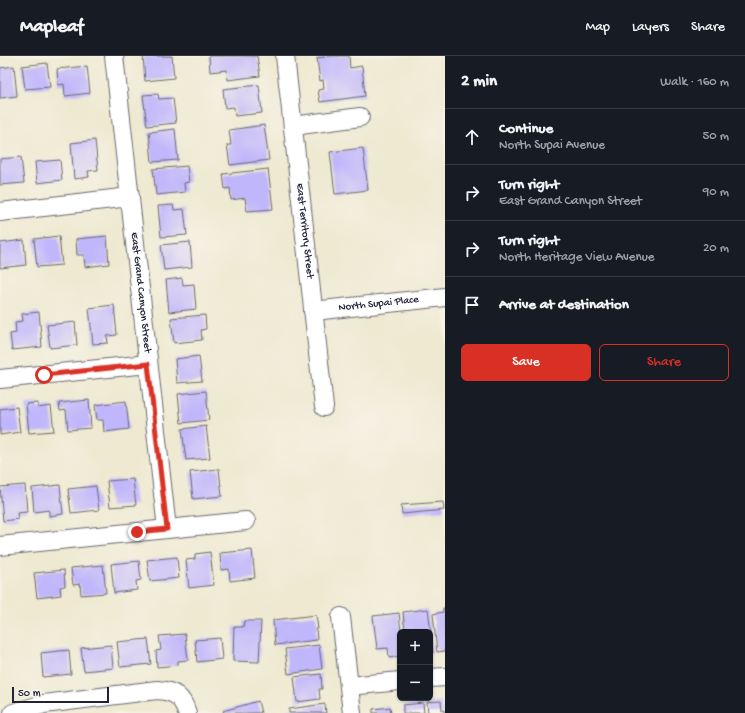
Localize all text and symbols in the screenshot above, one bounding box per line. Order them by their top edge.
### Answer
text: Mapleaf [20,16,83,39]
text: Map [586,19,610,36]
text: Layers [632,19,669,36]
text: Share [691,19,725,36]
text: 2 min [461,72,497,92]
text: Walk · 160 m [660,75,729,90]
text: Continue [499,120,553,138]
icon: ahead [461,126,483,148]
text: 50 m [702,129,729,144]
text: North Supai Avenue [499,138,605,153]
text: Turn right [499,176,559,194]
icon: right [461,182,483,204]
street label: East Territory Street [293,183,316,281]
text: 90 m [703,185,729,200]
text: East Grand Canyon Street [499,194,642,209]
street label: East Grand Canyon Street [128,232,153,355]
text: Turn right [499,232,559,250]
icon: right [461,238,483,260]
text: 20 m [703,241,729,256]
text: North Heritage View Avenue [499,250,654,265]
street label: North Supai Place [338,294,420,314]
icon: arrive [461,294,483,316]
text: Arrive at destination [499,296,629,314]
button: Save [461,344,591,381]
button: Share [599,344,729,381]
route start [35,366,53,384]
route end [128,523,146,541]
map controls [397,629,433,701]
button: + [397,629,433,665]
button: − [397,665,433,701]
scale bar [12,685,109,704]
text: 50 m [18,688,40,700]

